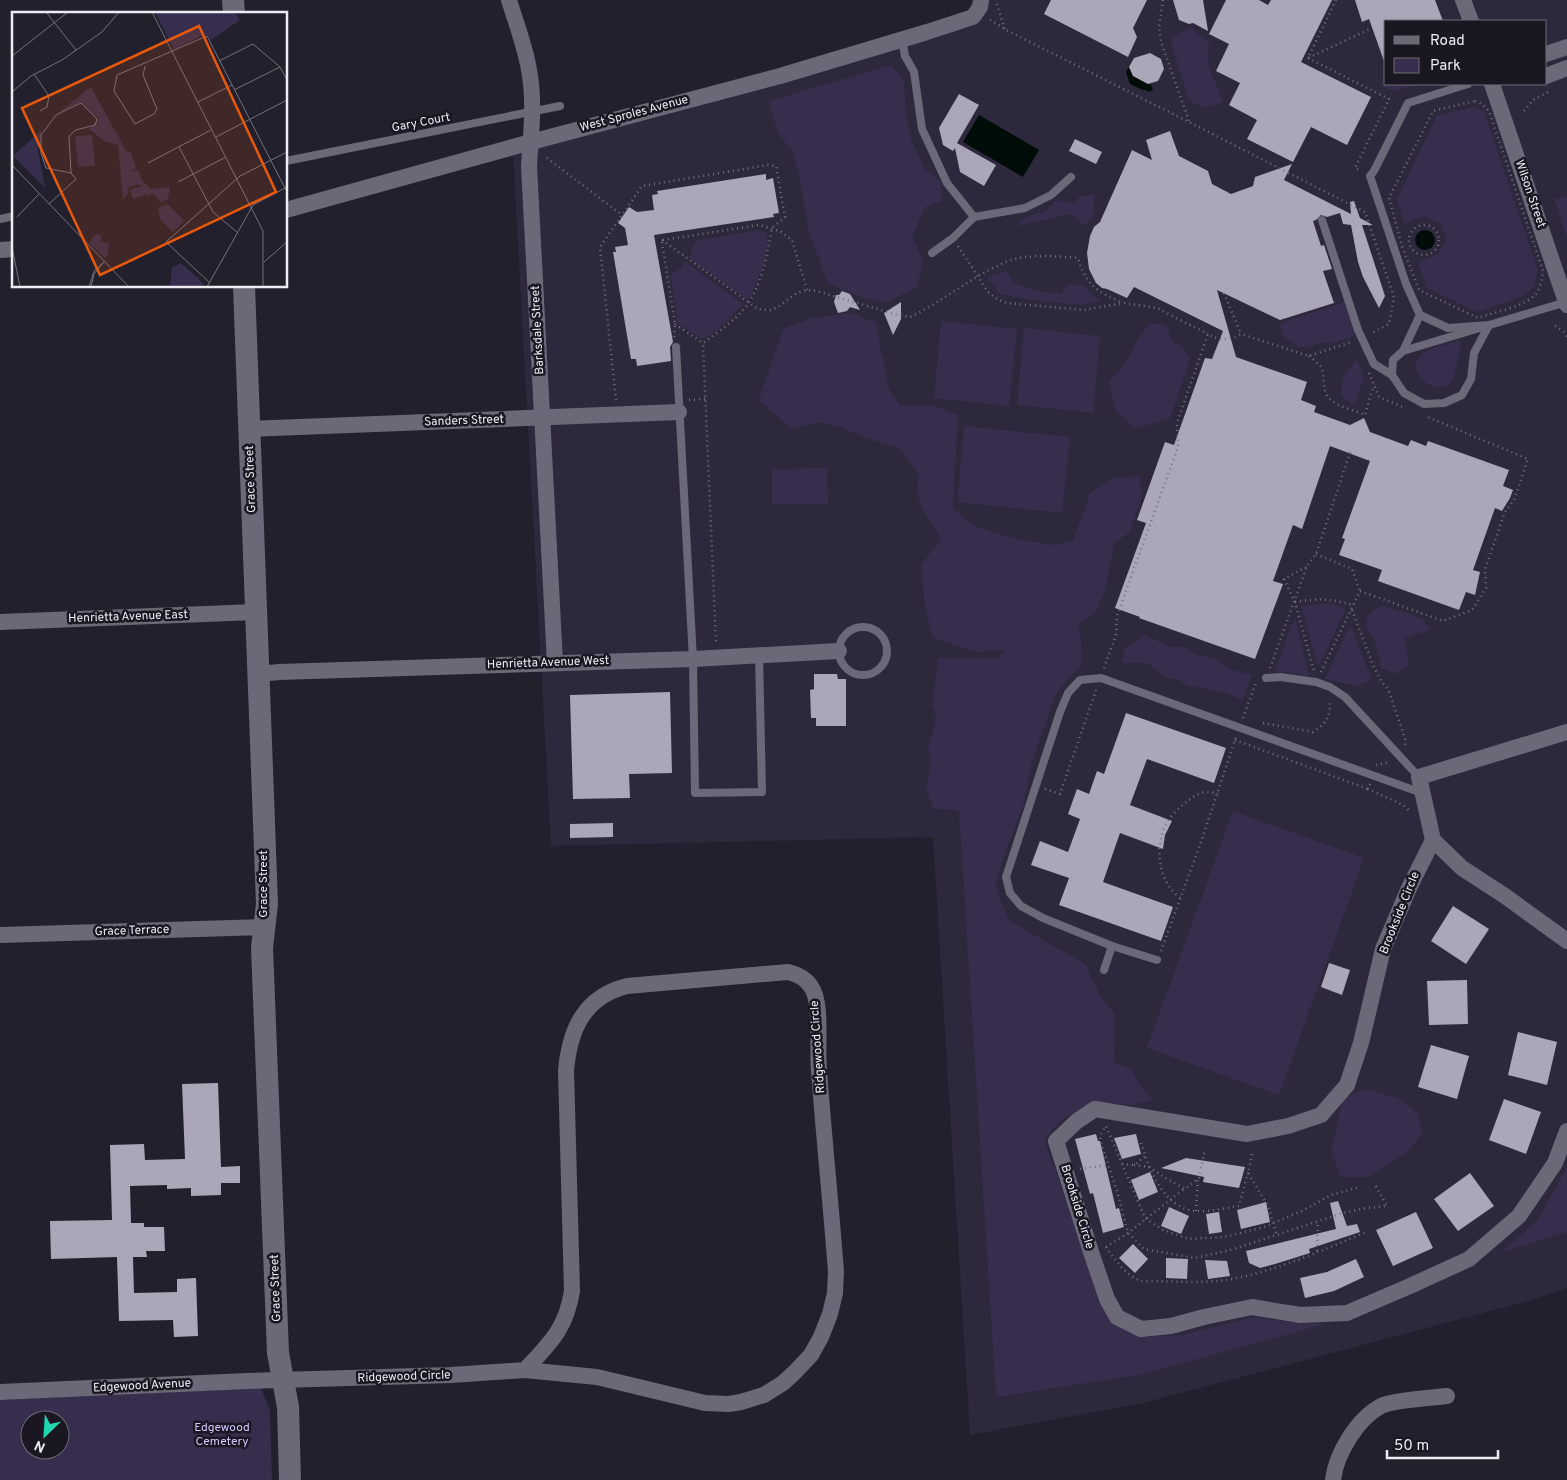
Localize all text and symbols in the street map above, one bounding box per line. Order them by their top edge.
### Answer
inset map [12,12,288,288]
legend [1384,20,1547,85]
text: Road [1430,32,1465,51]
text: Park [1430,57,1461,76]
street label: West Sproles Avenue [578,92,690,136]
street label: Gary Court [390,109,452,137]
street label: Wilson Street [1511,158,1549,230]
street label: Barksdale Street [528,285,548,375]
street label: Sanders Street [424,412,504,430]
street label: Grace Street [242,445,260,513]
street label: Henrietta Avenue East [68,607,188,627]
street label: Henrietta Avenue West [487,653,609,673]
street label: Grace Street [256,850,272,918]
street label: Brookside Circle [1376,869,1424,957]
street label: Grace Terrace [94,922,170,940]
street label: Ridgewood Circle [807,1000,829,1094]
street label: Brookside Circle [1057,1163,1097,1251]
street label: Grace Street [267,1254,285,1322]
street label: Ridgewood Circle [357,1367,451,1387]
street label: Edgewood Avenue [93,1375,191,1397]
north arrow [20,1410,70,1460]
park label: Edgewood Cemetery [194,1420,250,1450]
scale bar [1387,1428,1498,1460]
text: N [32,1436,48,1455]
text: 50 m [1394,1437,1429,1456]

